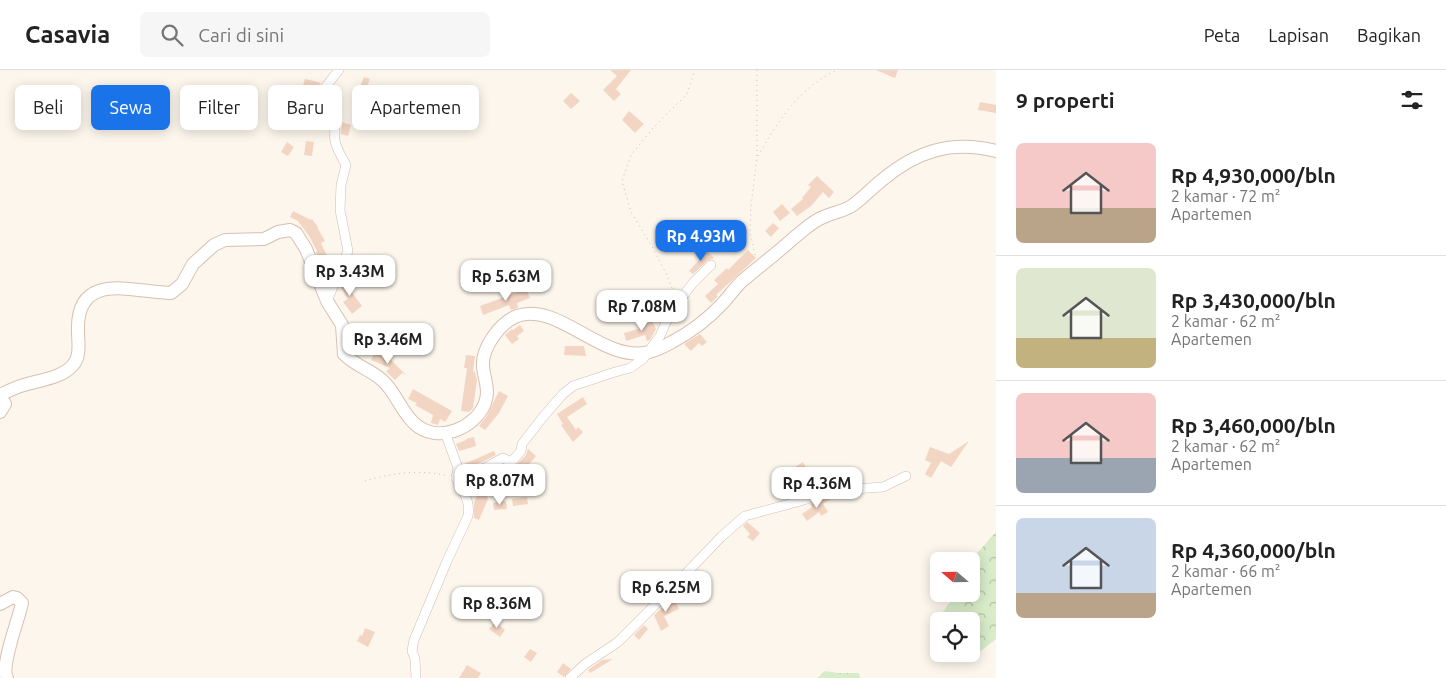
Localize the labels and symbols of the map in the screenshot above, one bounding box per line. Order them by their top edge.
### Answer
pin: Rp 4.93M [649,220,753,262]
pin: Rp 3.43M [298,254,402,297]
pin: Rp 5.63M [454,260,558,302]
pin: Rp 7.08M [590,290,694,332]
pin: Rp 3.46M [336,322,440,365]
pin: Rp 8.07M [448,464,552,506]
pin: Rp 4.36M [765,466,869,509]
north arrow [930,552,980,602]
pin: Rp 6.25M [614,570,718,613]
pin: Rp 8.36M [445,586,549,629]

